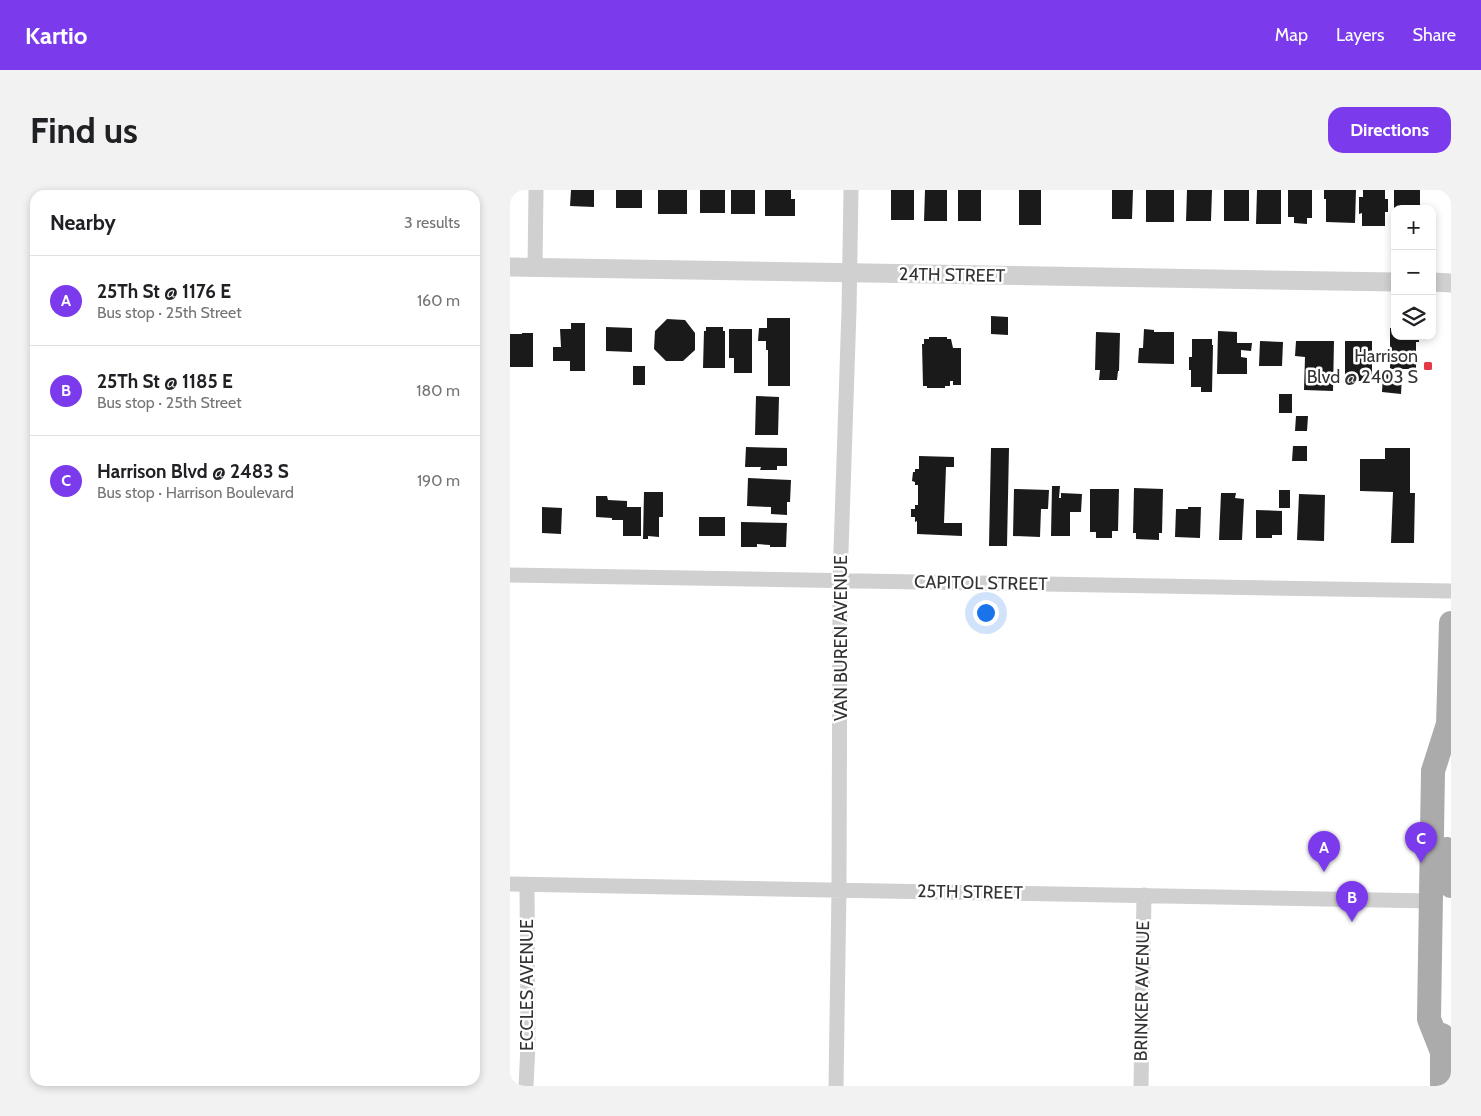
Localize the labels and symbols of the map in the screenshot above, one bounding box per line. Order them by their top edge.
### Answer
street label: 24TH STREET [899,263,1006,287]
place label: Harrison Blvd @ 2403 S [1307,345,1418,388]
marker: Harrison Blvd @ 2403 S [1422,360,1434,372]
street label: VAN BUREN AVENUE [830,555,852,721]
street label: CAPITOL STREET [914,571,1048,595]
your location [973,600,999,626]
pin: C [1405,822,1437,863]
pin: A [1308,831,1340,872]
street label: 25TH STREET [917,880,1024,904]
pin: B [1336,881,1368,922]
street label: ECCLES AVENUE [516,919,538,1051]
street label: BRINKER AVENUE [1130,920,1154,1062]

